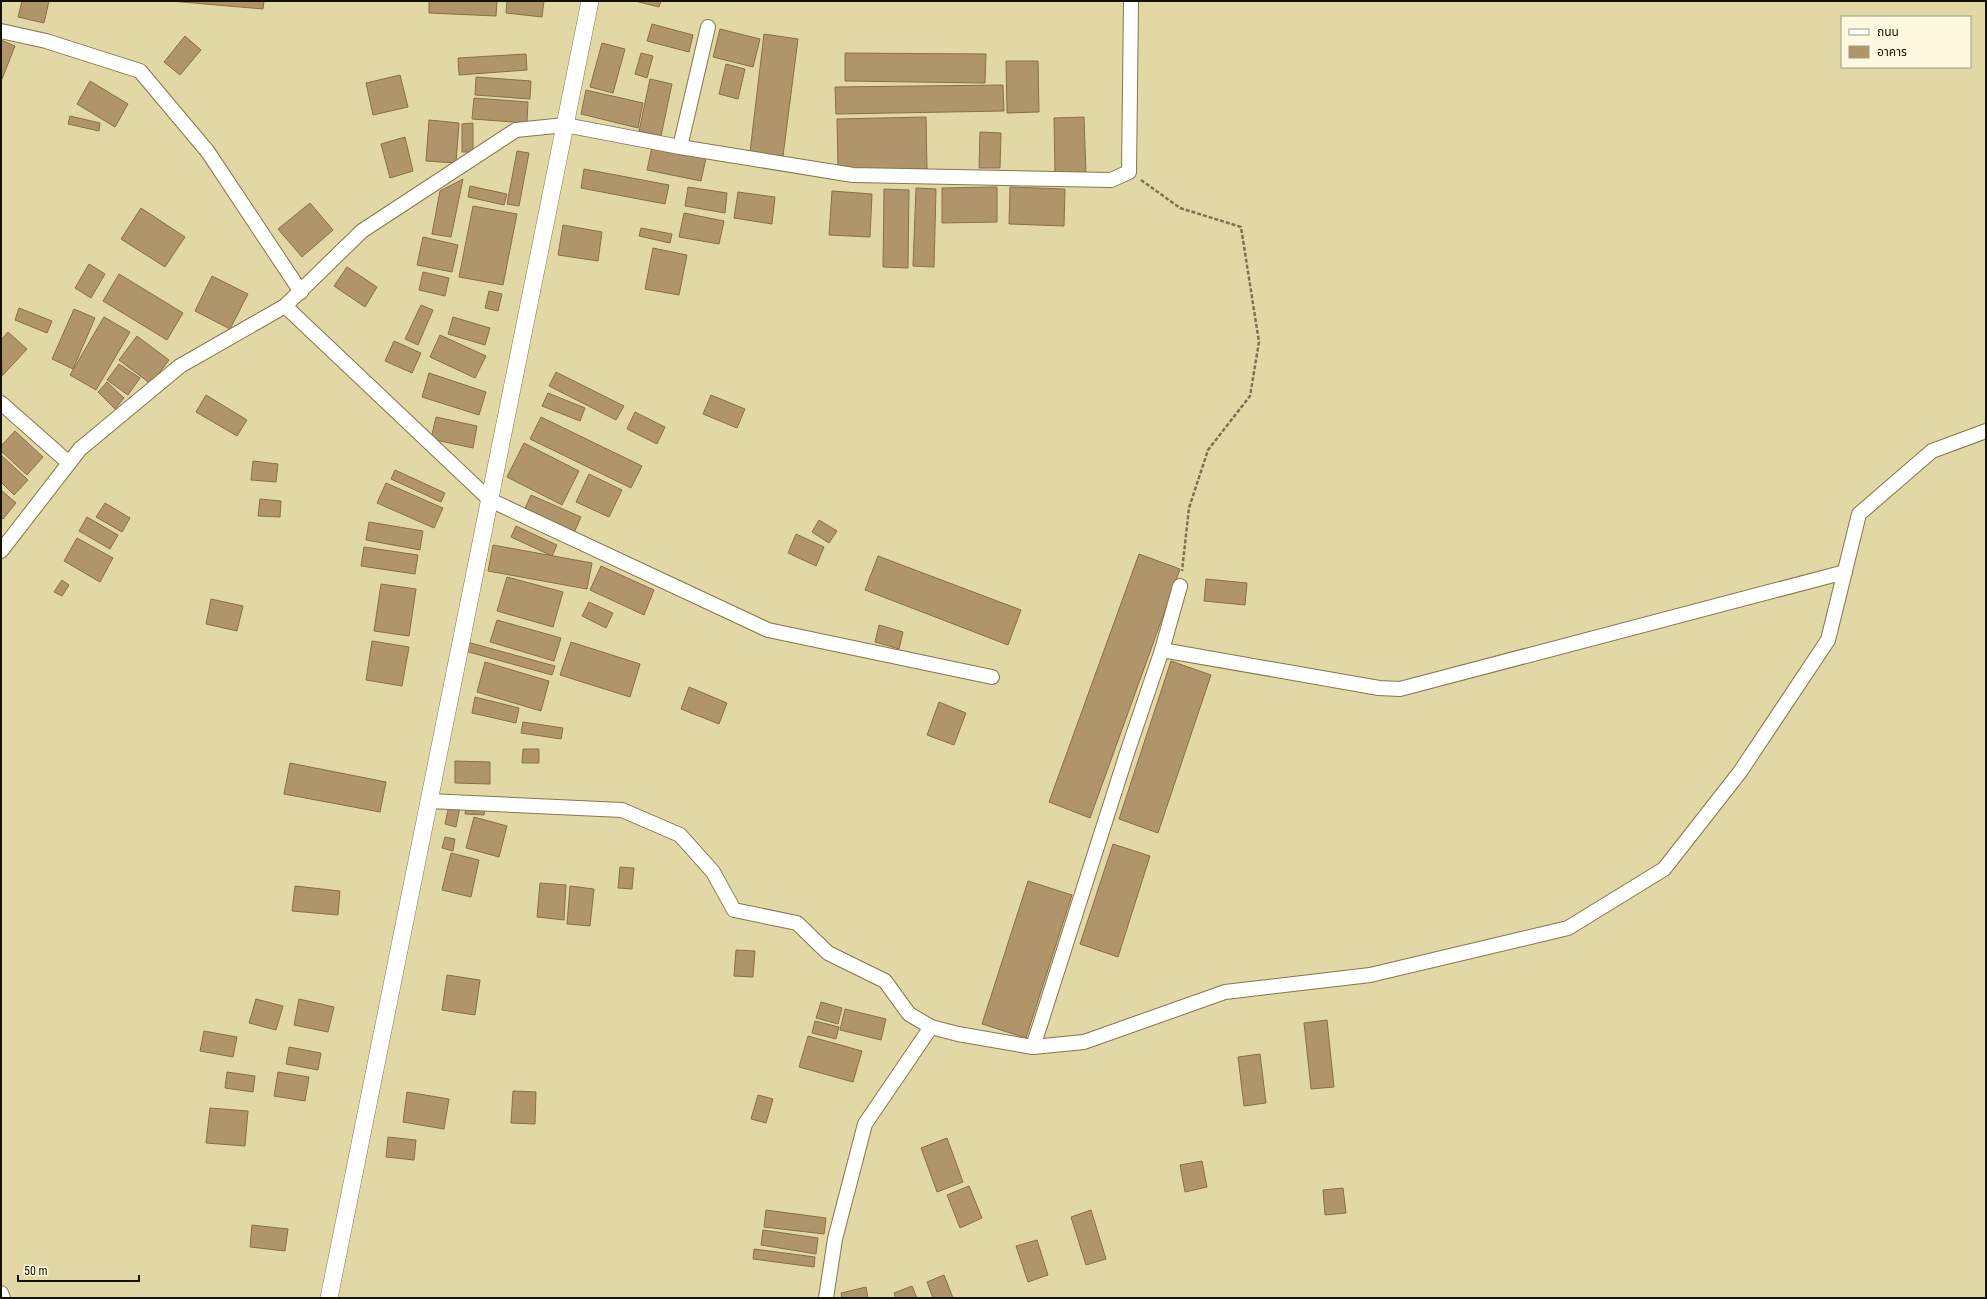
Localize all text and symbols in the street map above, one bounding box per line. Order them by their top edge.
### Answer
legend [1841,16,1971,68]
text: ถนน [1877,25,1899,39]
text: อาคาร [1877,45,1907,59]
scale bar [18,1257,139,1283]
text: 50 m [24,1264,48,1278]

